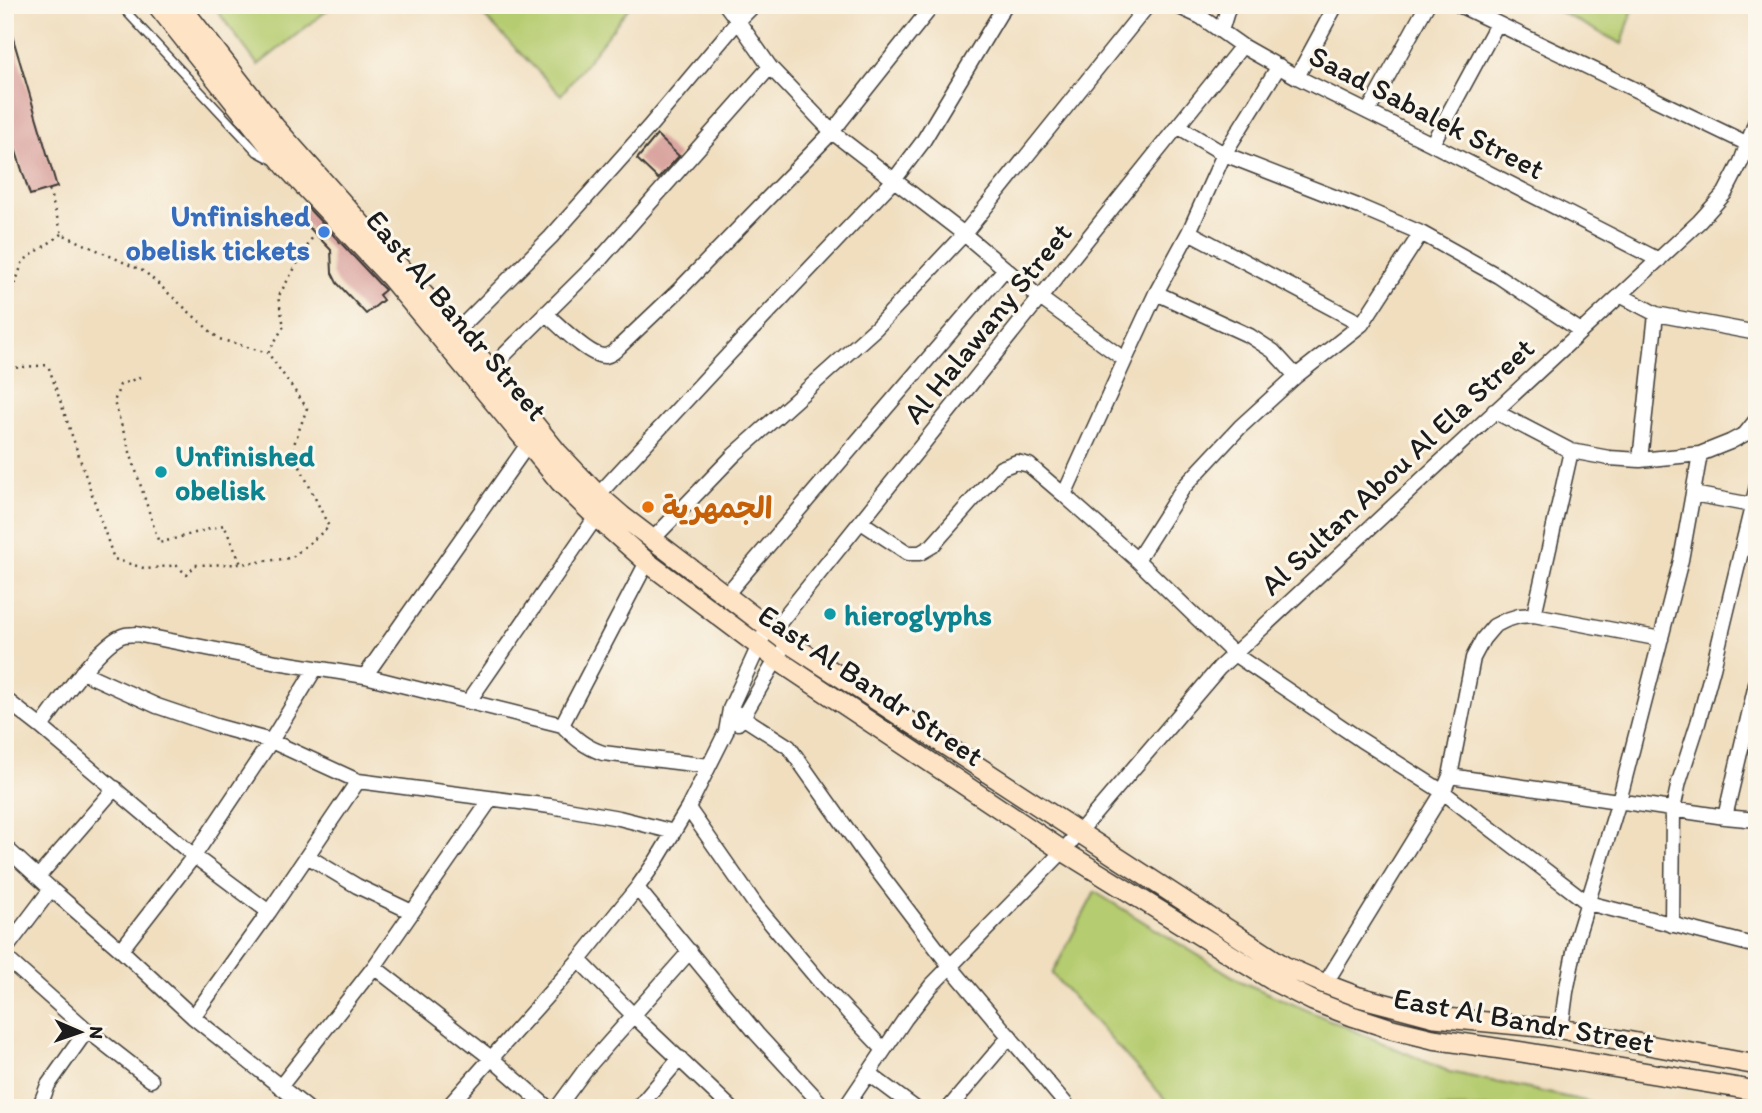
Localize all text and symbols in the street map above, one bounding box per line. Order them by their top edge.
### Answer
street label: Saad Sabalek Street [1303,37,1551,187]
place label: Unfinished obelisk tickets [125,197,311,268]
street label: East Al Bandr Street [358,202,556,428]
street label: Al Halawany Street [895,215,1079,431]
marker: Unfinished obelisk tickets [316,224,332,240]
street label: Al Sultan Abou Al Ela Street [1252,329,1542,603]
place label: Unfinished obelisk [175,437,315,508]
marker: Unfinished obelisk [153,464,169,480]
place label: الجمهرية [662,489,773,526]
marker: الجمهرية [640,499,656,515]
street label: East Al Bandr Street [751,596,991,774]
place label: hieroglyphs [844,596,992,633]
marker: hieroglyphs [822,606,838,622]
street label: East Al Bandr Street [1391,979,1657,1061]
north arrow [46,998,116,1068]
text: N [85,1026,108,1039]

